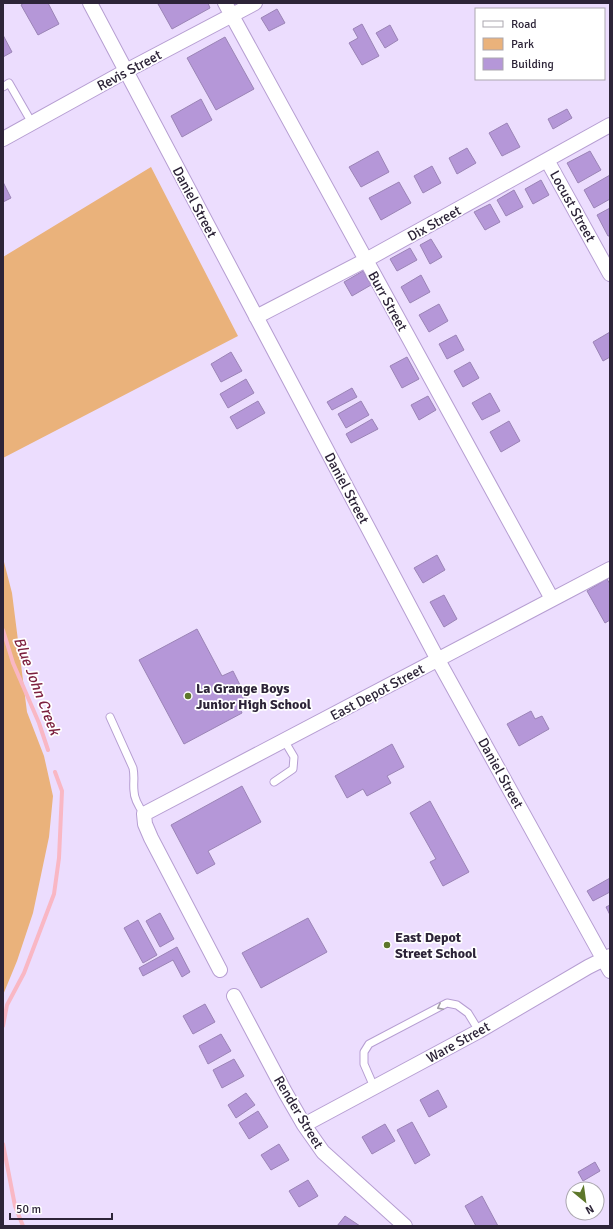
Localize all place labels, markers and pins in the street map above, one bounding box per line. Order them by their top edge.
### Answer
place label: La Grange Boys Junior High School [196,680,312,713]
marker: La Grange Boys Junior High School [183,691,193,701]
place label: East Depot Street School [395,929,477,962]
marker: East Depot Street School [382,940,392,950]

